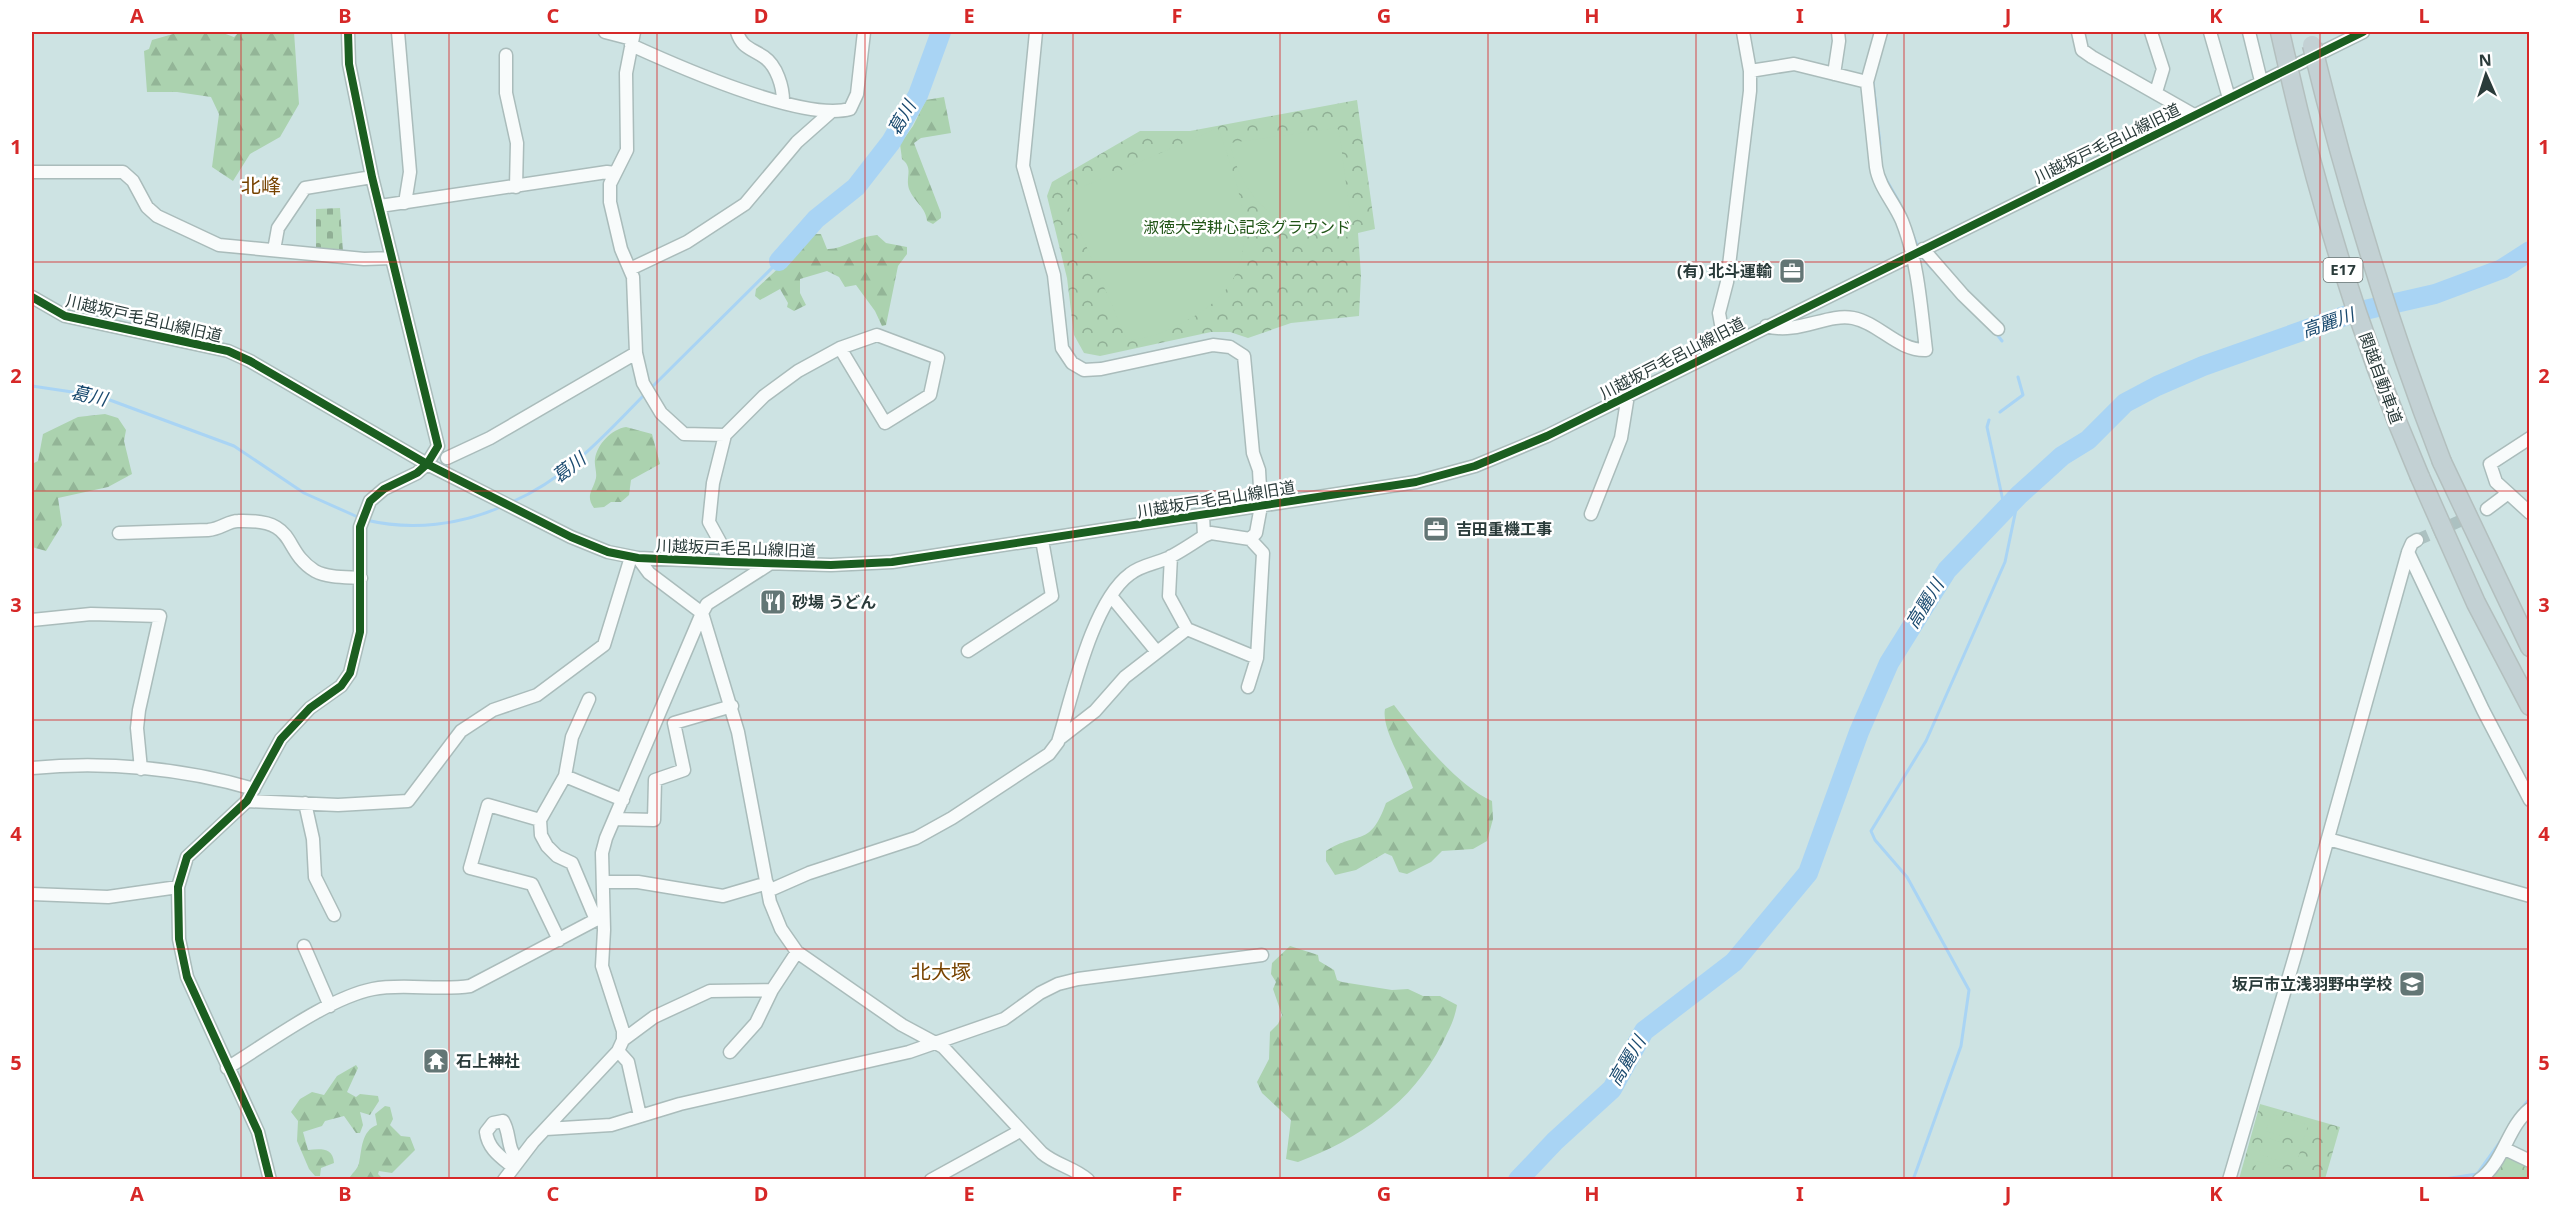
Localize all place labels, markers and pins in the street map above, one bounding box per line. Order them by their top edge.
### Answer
office icon: (有) 北斗運輸 [1777,256,1807,286]
place label: (有) 北斗運輸 [1677,260,1772,282]
office icon: 吉田重機工事 [1421,514,1451,544]
place label: 吉田重機工事 [1456,518,1552,540]
restaurant icon: 砂場 うどん [758,587,788,617]
place label: 砂場 うどん [792,591,876,613]
school or university icon: 坂戸市立浅羽野中学校 [2397,969,2427,999]
place label: 坂戸市立浅羽野中学校 [2232,973,2392,995]
temple icon: 石上神社 [421,1046,451,1076]
place label: 石上神社 [456,1050,520,1072]

